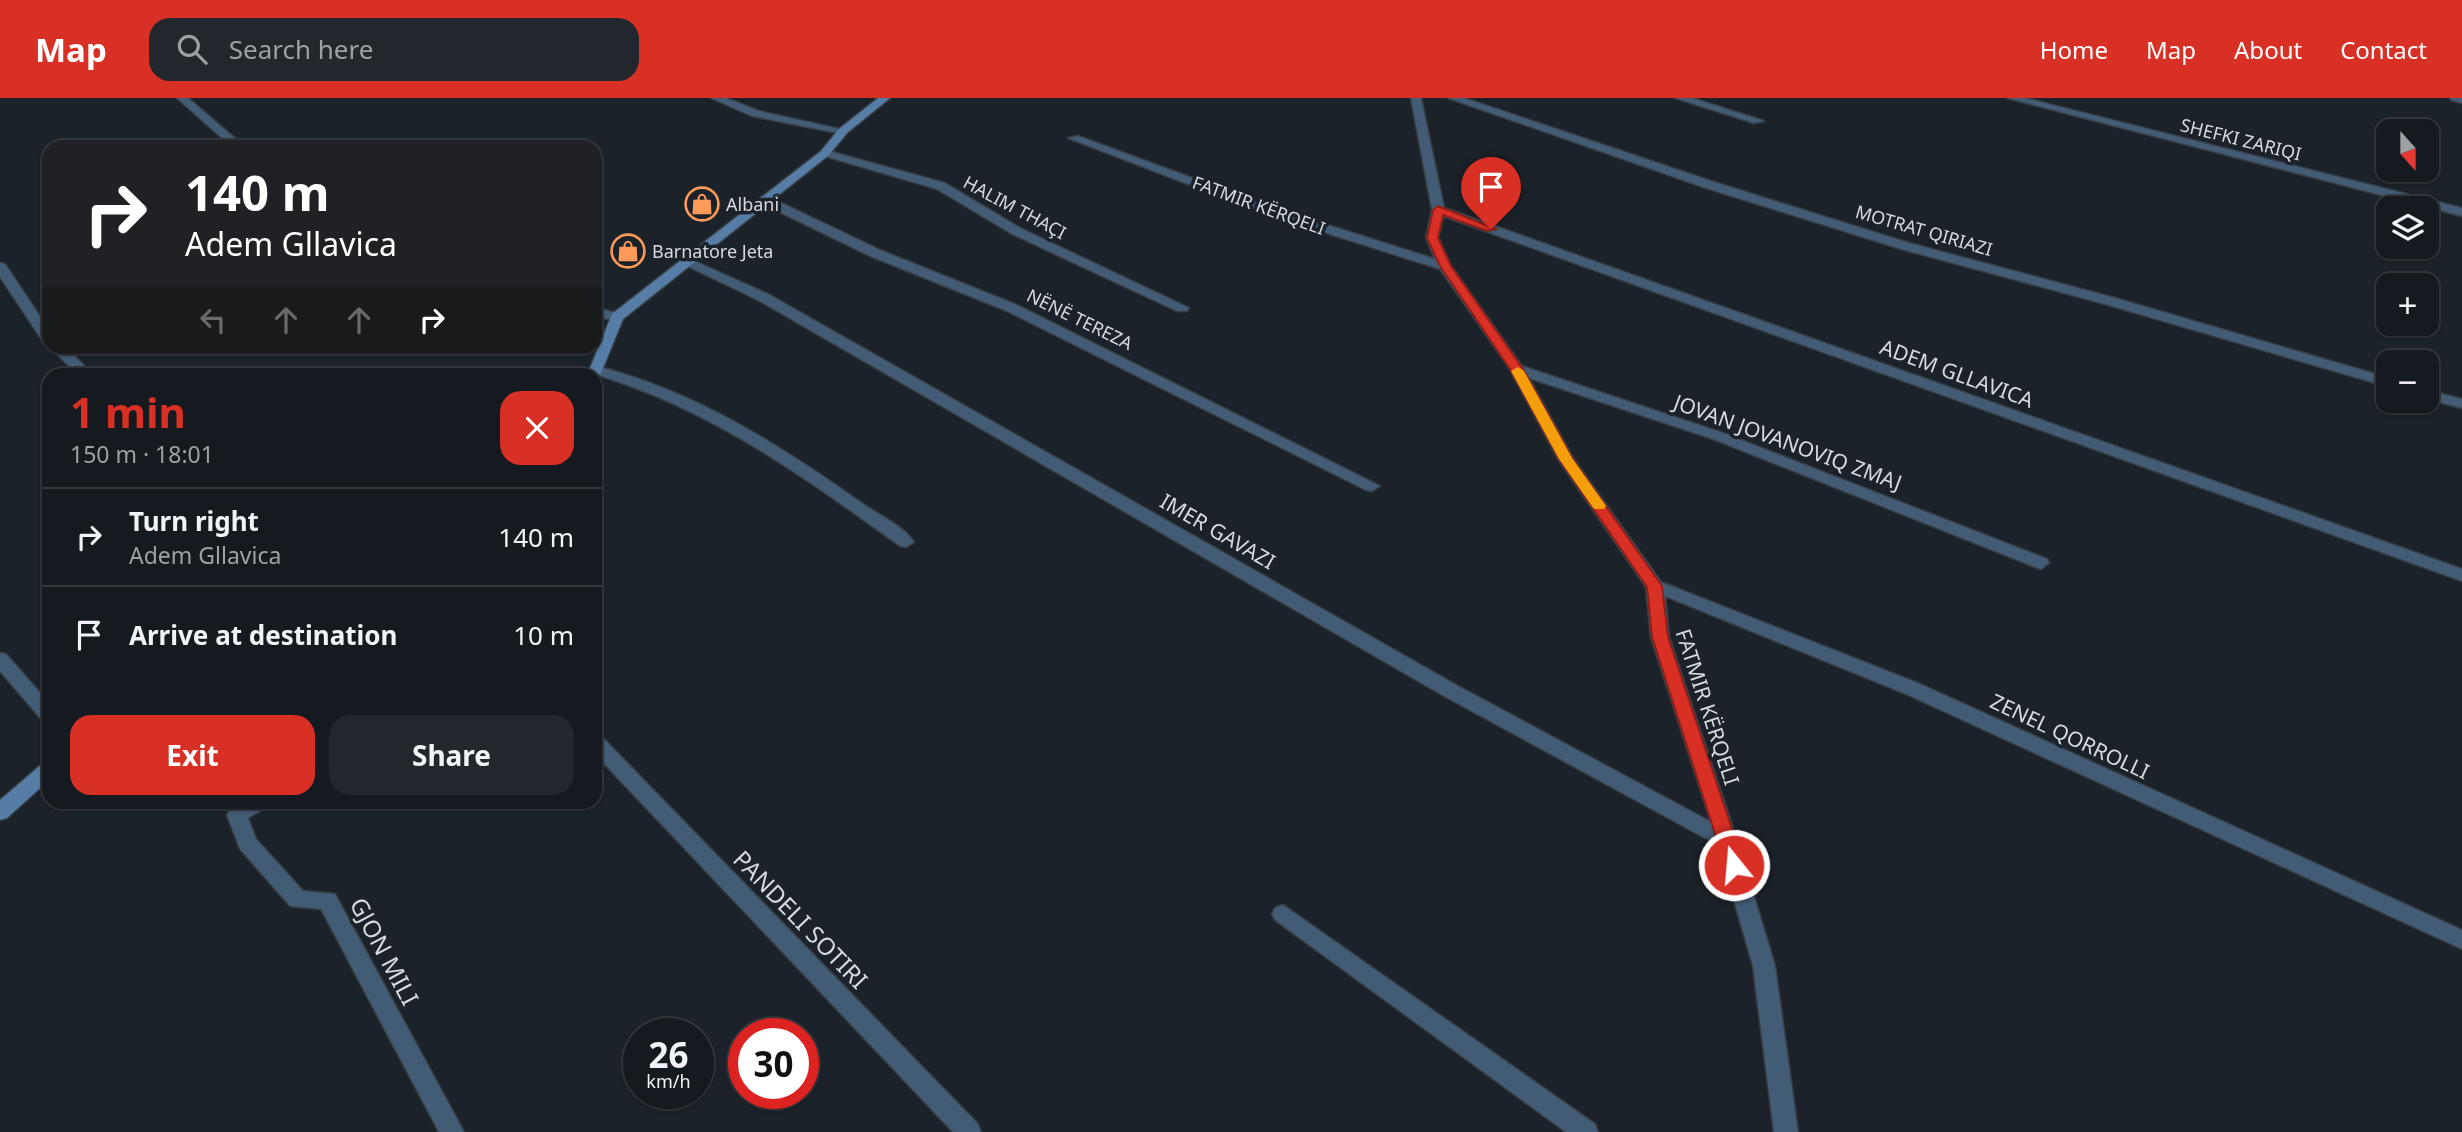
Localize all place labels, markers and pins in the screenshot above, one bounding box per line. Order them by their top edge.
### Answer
pin [1461,157,1521,229]
shop icon: Albani [683,185,721,223]
place label: Albani [726,192,779,216]
shop icon: Barnatore Jeta [609,232,647,270]
place label: Barnatore Jeta [652,239,773,263]

